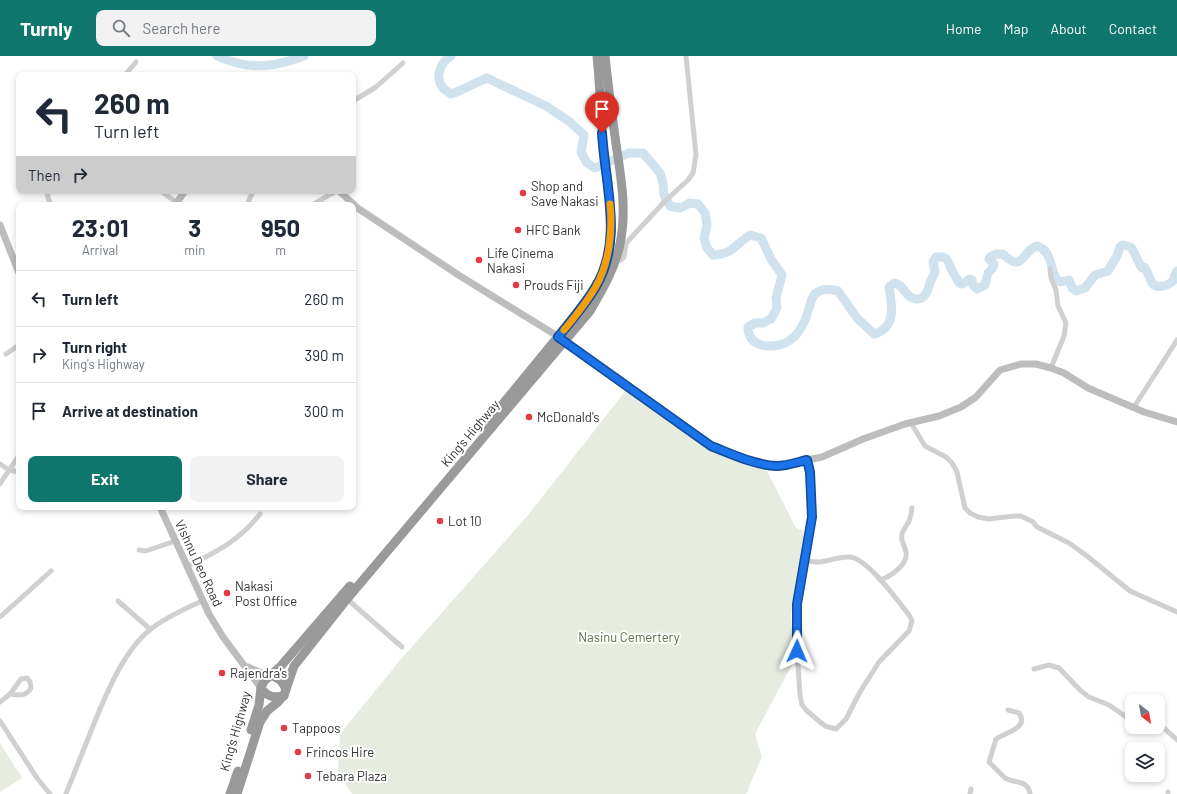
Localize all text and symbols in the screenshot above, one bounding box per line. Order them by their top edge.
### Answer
search box [96,10,376,46]
text: Turnly [20,17,72,40]
icon: search [110,17,132,39]
text: Search here [142,19,220,37]
text: Home [946,20,982,37]
text: Map [1004,20,1028,37]
text: About [1050,20,1087,37]
text: Contact [1109,20,1157,37]
text: 260 m [94,86,170,120]
icon: left [28,88,80,140]
pin [585,92,619,133]
icon: arrive [591,98,613,120]
text: Turn left [94,120,160,142]
icon: right [69,164,91,186]
text: Then [28,166,61,184]
place label: Shop and Save Nakasi [531,178,599,209]
marker: Shop and Save Nakasi [518,188,528,198]
text: 23:01 [72,213,128,242]
text: 3 [188,213,201,242]
text: 950 [261,213,300,242]
place label: HFC Bank [526,222,581,238]
marker: HFC Bank [513,225,523,235]
text: Arrival [82,242,118,258]
text: min [184,242,205,258]
text: m [275,242,286,258]
place label: Life Cinema Nakasi [487,245,554,276]
marker: Life Cinema Nakasi [474,255,484,265]
place label: Prouds Fiji [524,277,584,293]
marker: Prouds Fiji [511,280,521,290]
icon: left [28,288,50,310]
text: Turn left [62,290,118,308]
text: 260 m [304,290,344,308]
text: Turn right [62,338,127,356]
icon: right [28,344,50,366]
text: 390 m [305,346,344,364]
text: King's Highway [62,356,145,372]
street label: King's Highway [437,396,503,470]
icon: arrive [28,400,50,422]
text: Arrive at destination [62,402,198,420]
text: 300 m [304,402,344,420]
place label: McDonald's [537,409,600,425]
marker: McDonald's [524,412,534,422]
button: Exit [28,456,182,502]
button: Share [190,456,344,502]
place label: Lot 10 [448,513,482,529]
marker: Lot 10 [435,516,445,526]
street label: Vishnu Deo Road [172,517,226,609]
place label: Nakasi Post Office [235,578,297,609]
marker: Nakasi Post Office [222,588,232,598]
park label: Nasinu Cemertery [578,629,680,645]
position arrow [776,630,818,672]
place label: Rajendra's [230,665,287,681]
marker: Rajendra's [217,668,227,678]
street label: King's Highway [216,689,254,773]
north arrow [1125,694,1165,734]
map controls [1125,694,1165,782]
place label: Tappoos [292,720,341,736]
marker: Tappoos [279,723,289,733]
button: layers [1125,742,1165,782]
place label: Frincos Hire [306,744,374,760]
marker: Frincos Hire [293,747,303,757]
place label: Tebara Plaza [316,768,387,784]
marker: Tebara Plaza [303,771,313,781]

